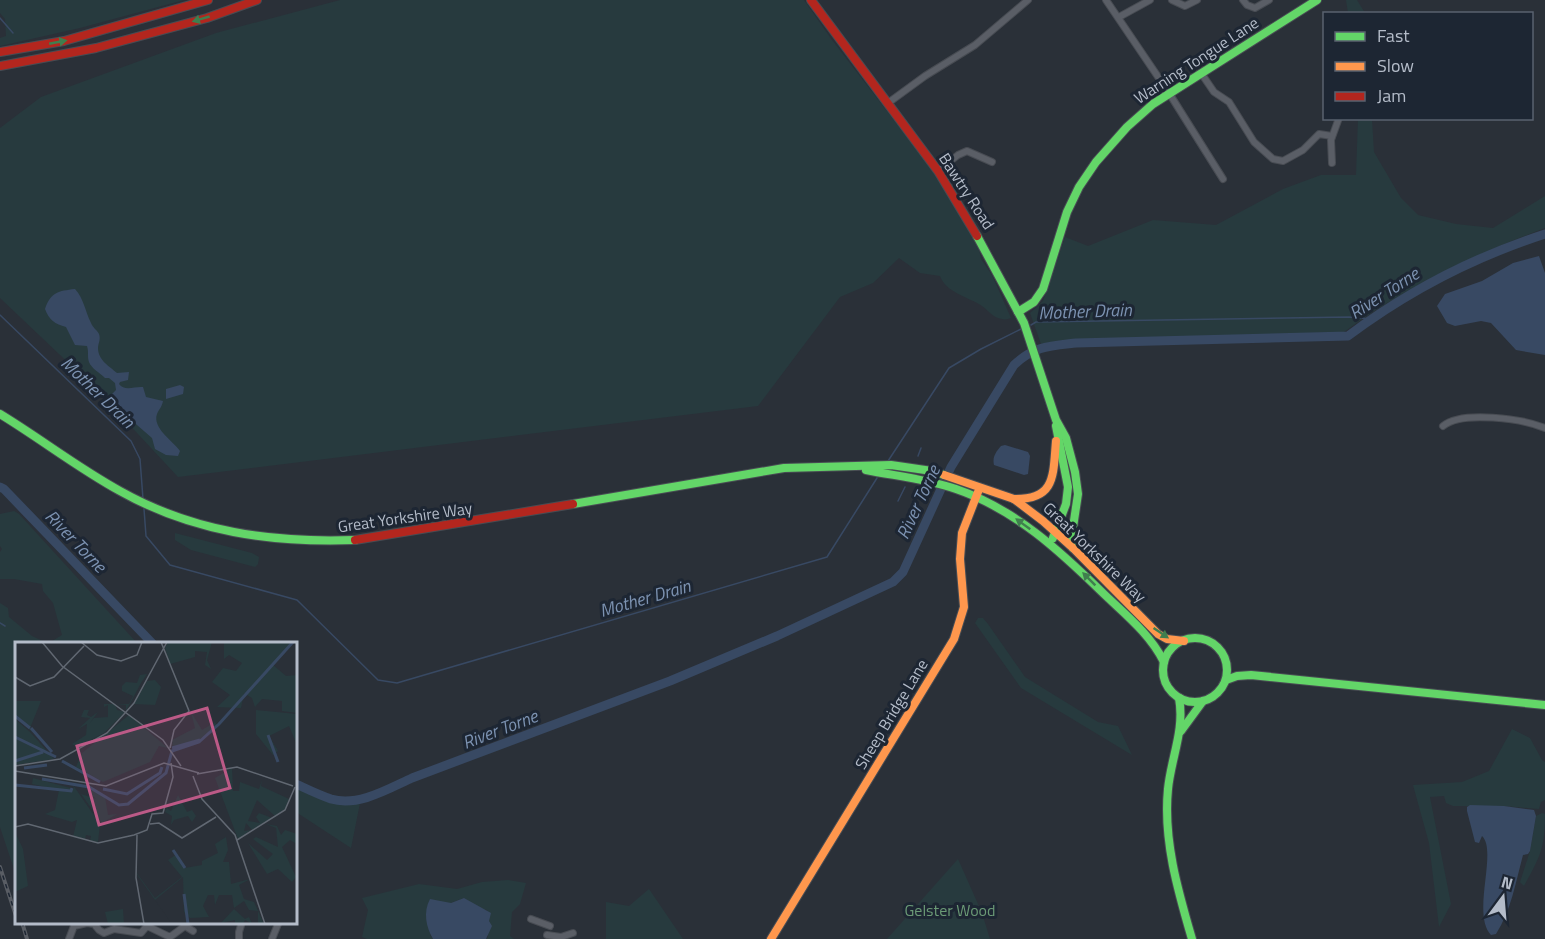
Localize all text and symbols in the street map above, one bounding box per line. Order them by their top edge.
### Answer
street label: Warning Tongue Lane [1129,11,1263,109]
legend [1323,12,1533,120]
one-way arrow [192,15,210,24]
text: Fast [1377,22,1410,49]
one-way arrow [48,37,67,46]
text: Slow [1377,52,1414,79]
text: Jam [1377,82,1406,109]
street label: Bawtry Road [933,148,1001,234]
water label: River Torne [1344,259,1426,326]
water label: Mother Drain [1038,296,1133,326]
water label: Mother Drain [55,350,142,435]
water label: River Torne [889,459,948,543]
street label: Great Yorkshire Way [336,496,474,538]
street label: Great Yorkshire Way [1038,496,1152,608]
water label: River Torne [39,503,114,580]
one-way arrow [1015,517,1031,530]
water label: Mother Drain [596,572,695,624]
one-way arrow [1083,573,1097,587]
one-way arrow [1152,628,1169,639]
inset map [15,642,297,924]
street label: Sheep Bridge Lane [849,654,933,774]
water label: River Torne [458,702,543,756]
north arrow [1473,867,1533,927]
text: N [1498,870,1516,896]
park label: Gelster Wood [904,898,996,922]

